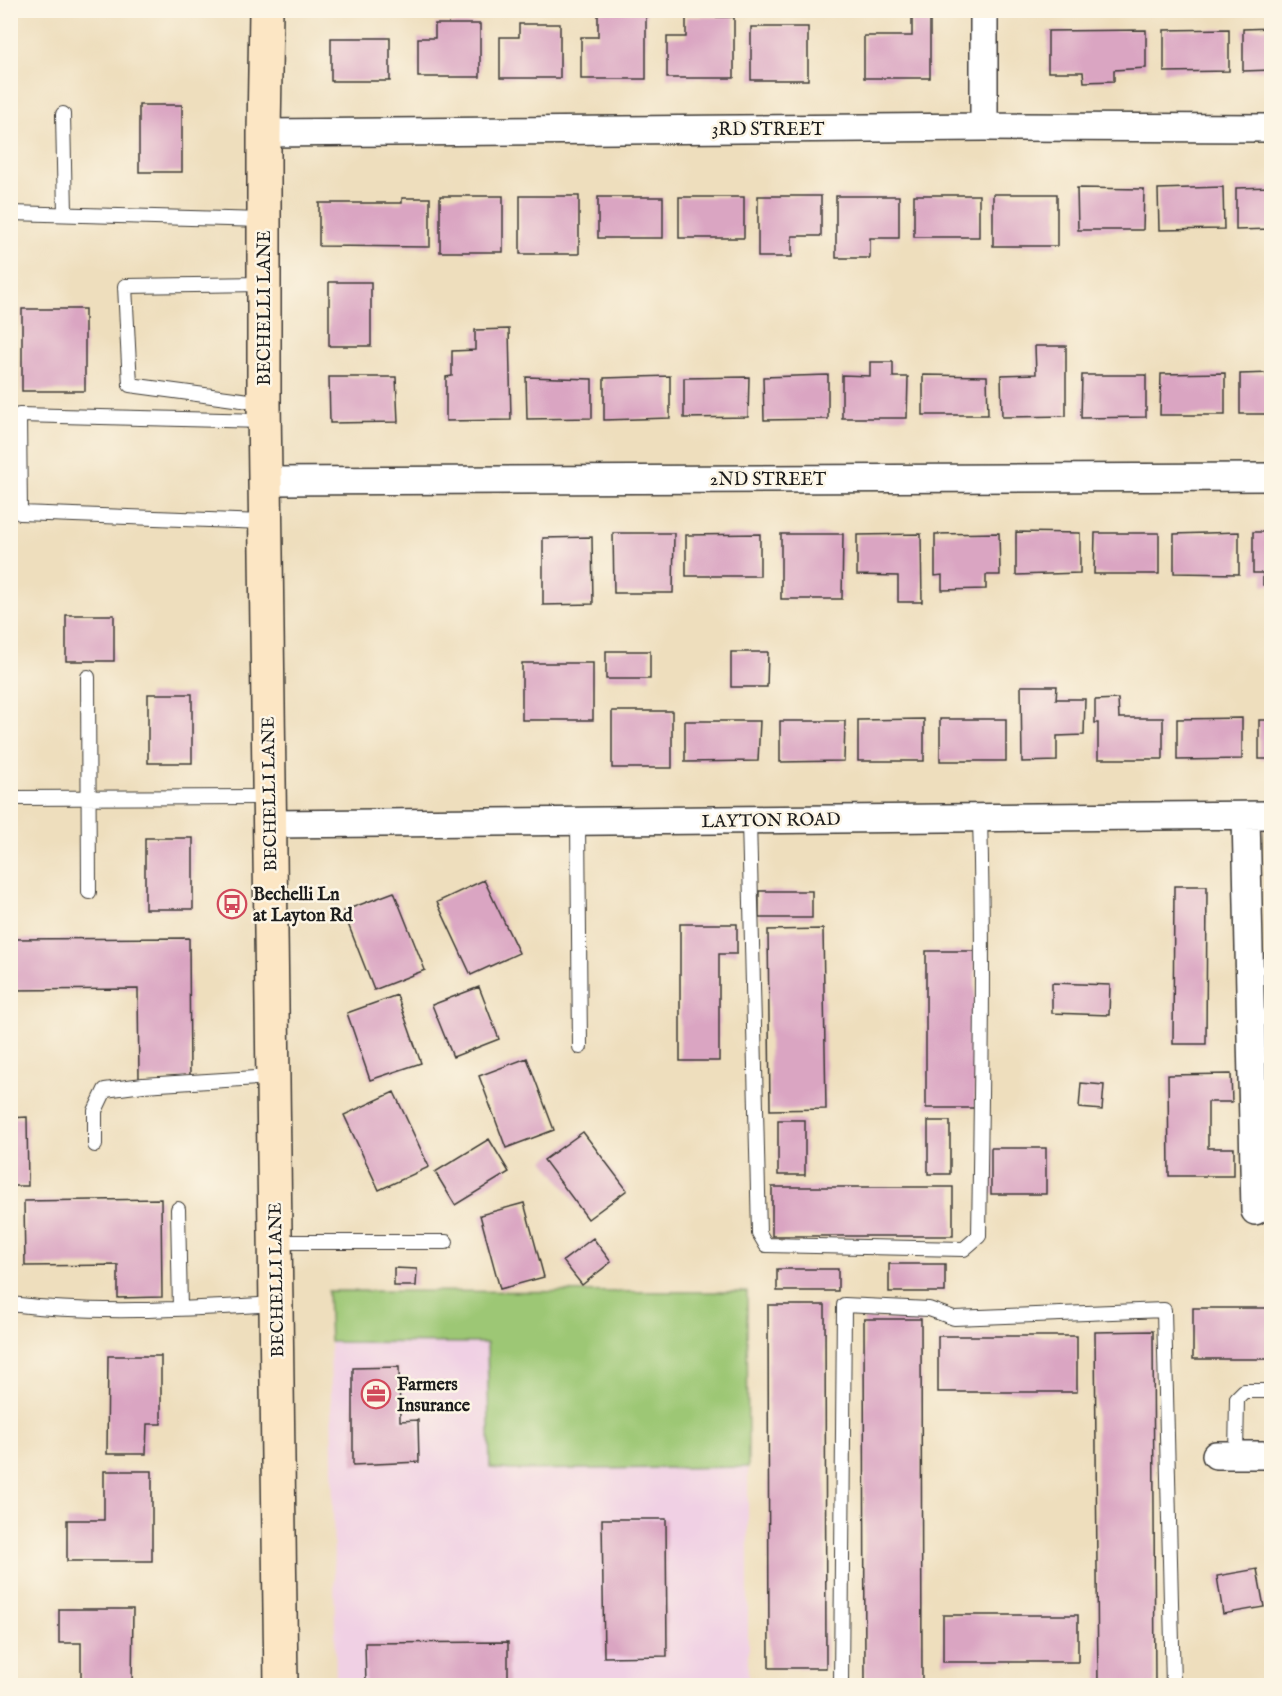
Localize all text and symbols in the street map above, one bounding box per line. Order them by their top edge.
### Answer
street label: 3RD STREET [712,119,824,142]
street label: BECHELLI LANE [254,230,277,386]
street label: 2ND STREET [710,469,826,492]
street label: BECHELLI LANE [258,716,283,872]
street label: LAYTON ROAD [701,809,841,834]
place label: Bechelli Ln at Layton Rd [253,884,353,928]
bus stop icon: Bechelli Ln at Layton Rd [216,888,248,920]
street label: BECHELLI LANE [265,1202,290,1358]
place label: Farmers Insurance [397,1374,471,1418]
office icon: Farmers Insurance [360,1378,392,1410]

